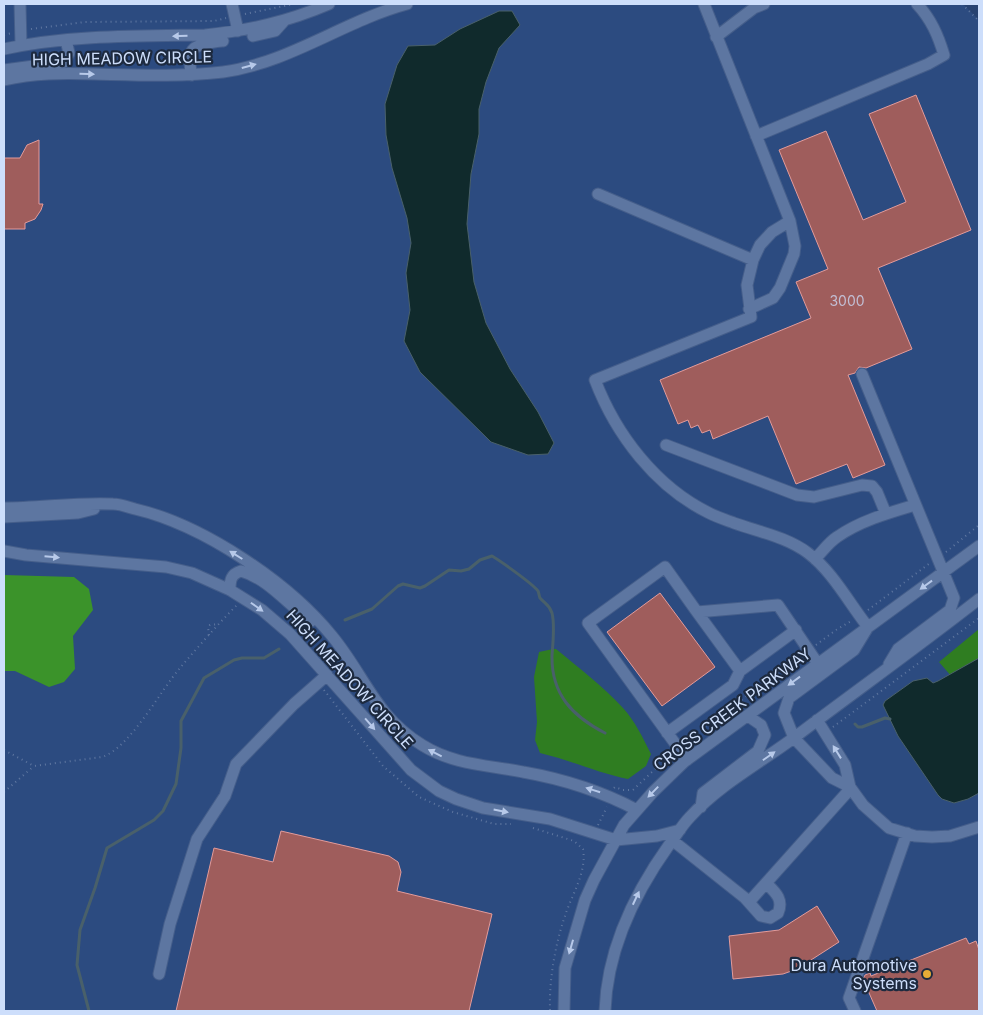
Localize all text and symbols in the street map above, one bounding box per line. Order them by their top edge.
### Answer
one-way arrow [171,32,187,40]
street label: HIGH MEADOW CIRCLE [32,46,212,70]
one-way arrow [241,62,256,70]
one-way arrow [79,70,95,78]
house number: 3000 [829,292,865,309]
one-way arrow [229,550,242,560]
one-way arrow [44,553,60,561]
one-way arrow [919,580,933,590]
one-way arrow [250,602,264,612]
street label: HIGH MEADOW CIRCLE [282,605,418,753]
street label: CROSS CREEK PARKWAY [649,643,815,775]
one-way arrow [788,676,801,686]
one-way arrow [364,717,375,730]
one-way arrow [832,745,842,758]
one-way arrow [428,748,443,757]
one-way arrow [762,751,775,761]
one-way arrow [585,786,600,794]
one-way arrow [647,786,659,798]
one-way arrow [493,808,509,816]
one-way arrow [632,891,640,905]
one-way arrow [567,940,575,955]
place label: Dura Automotive Systems [791,955,917,993]
marker: Dura Automotive Systems [921,968,933,980]

